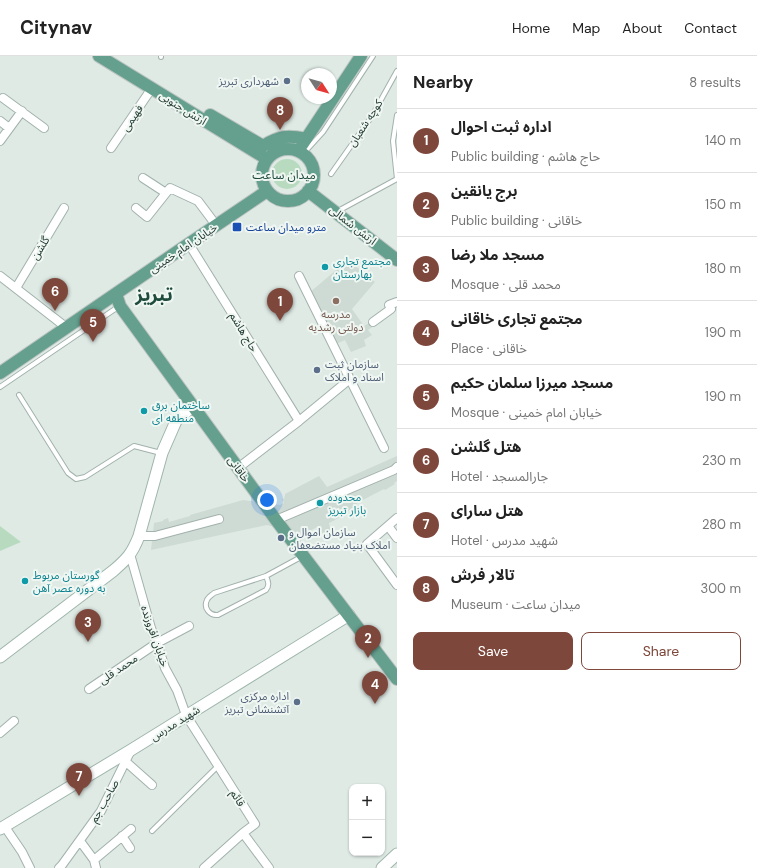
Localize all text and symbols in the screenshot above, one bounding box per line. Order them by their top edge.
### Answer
text: Citynav [20,15,92,40]
text: Home [512,19,550,37]
text: Map [572,19,600,37]
text: About [622,19,662,37]
text: Contact [684,19,737,37]
north arrow [301,68,337,104]
text: Nearby [413,71,473,93]
place label: شهرداری تبریز [218,74,279,88]
text: 8 results [689,74,741,91]
marker: شهرداری تبریز [282,76,292,86]
street label: ارتش جنوبی [157,88,209,128]
street label: کوچه شعبان [345,96,387,150]
pin: 8 [267,97,293,130]
street label: فهیمی [118,102,146,134]
text: اداره ثبت احوال [451,117,551,137]
text: 1 [424,132,428,149]
text: 140 m [705,132,741,149]
text: Public building · حاج هاشم [451,148,600,165]
district label: میدان ساعت [252,167,316,183]
text: برج یانقین [451,181,517,201]
text: 2 [422,196,430,213]
text: 150 m [705,196,741,213]
street label: ارتش شمالی [327,202,379,248]
text: Public building · خاقانی [451,212,582,229]
street label: خیابان امام خمینی [146,220,221,277]
place label: مترو میدان ساعت [246,220,326,234]
marker: مترو میدان ساعت [231,221,243,233]
street label: گلشن [28,233,53,262]
text: مسجد ملا رضا [451,245,544,265]
place label: مجتمع تجاری بهارستان [333,254,391,281]
text: 3 [422,260,430,277]
text: 180 m [705,260,741,277]
marker: مجتمع تجاری بهارستان [320,262,330,272]
text: Mosque · محمد قلی [451,276,561,293]
pin: 6 [42,278,68,311]
district label: تبریز [134,282,173,307]
pin: 1 [267,288,293,321]
marker: مدرسه دولتی رشدیه [331,296,341,306]
place label: مدرسه دولتی رشدیه [309,307,363,334]
pin: 5 [80,309,106,342]
text: مجتمع تجاری خاقانی [451,309,582,329]
street label: حاج هاشم [225,310,262,356]
text: 4 [422,324,430,341]
text: 190 m [705,324,741,341]
text: Place · خاقانی [451,340,527,357]
place label: سازمان ثبت اسناد و املاک [325,357,384,384]
marker: سازمان ثبت اسناد و املاک [312,365,322,375]
text: مسجد میرزا سلمان حکیم [451,373,613,393]
text: 5 [422,388,430,405]
text: 190 m [705,388,741,405]
place label: ساختمان برق منطقه ای [152,398,210,425]
text: Mosque · خیابان امام خمینی [451,404,602,421]
marker: ساختمان برق منطقه ای [139,406,149,416]
text: هتل گلشن [451,437,521,457]
text: 6 [422,452,430,469]
text: 230 m [702,452,741,469]
street label: خاقانی [225,453,253,485]
text: Hotel · جارالمسجد [451,468,548,485]
your location [257,490,277,510]
place label: محدوده بازار تبریز [327,490,366,517]
marker: محدوده بازار تبریز [315,498,325,508]
text: هتل سارای [451,501,523,521]
text: 7 [423,516,429,533]
text: 280 m [702,516,741,533]
place label: سازمان اموال و املاک بنیاد مستضعفان [289,525,390,552]
text: Hotel · شهید مدرس [451,532,558,549]
marker: سازمان اموال و املاک بنیاد مستضعفان [276,533,286,543]
text: تالار فرش [451,565,515,585]
place label: گورستان مربوط به دوره عصر آهن [33,568,106,595]
marker: گورستان مربوط به دوره عصر آهن [20,576,30,586]
text: 8 [422,580,430,597]
text: 300 m [700,580,741,597]
text: Museum · میدان ساعت [451,596,581,613]
street label: خیابان افروزنده [138,603,172,669]
pin: 3 [75,609,101,642]
pin: 2 [355,625,381,658]
button: Save [413,632,573,670]
button: Share [581,632,741,670]
street label: محمد قلی [96,651,140,687]
pin: 4 [362,671,388,704]
place label: اداره مرکزی آتشنشانی تبریز [224,689,290,716]
marker: اداره مرکزی آتشنشانی تبریز [292,697,302,707]
street label: شهید مدرس [148,702,203,744]
pin: 7 [66,763,92,796]
street label: صاحب جم [86,777,123,826]
map controls [349,784,385,856]
button: + [349,784,385,820]
street label: قائم [226,787,249,810]
button: − [349,820,385,856]

